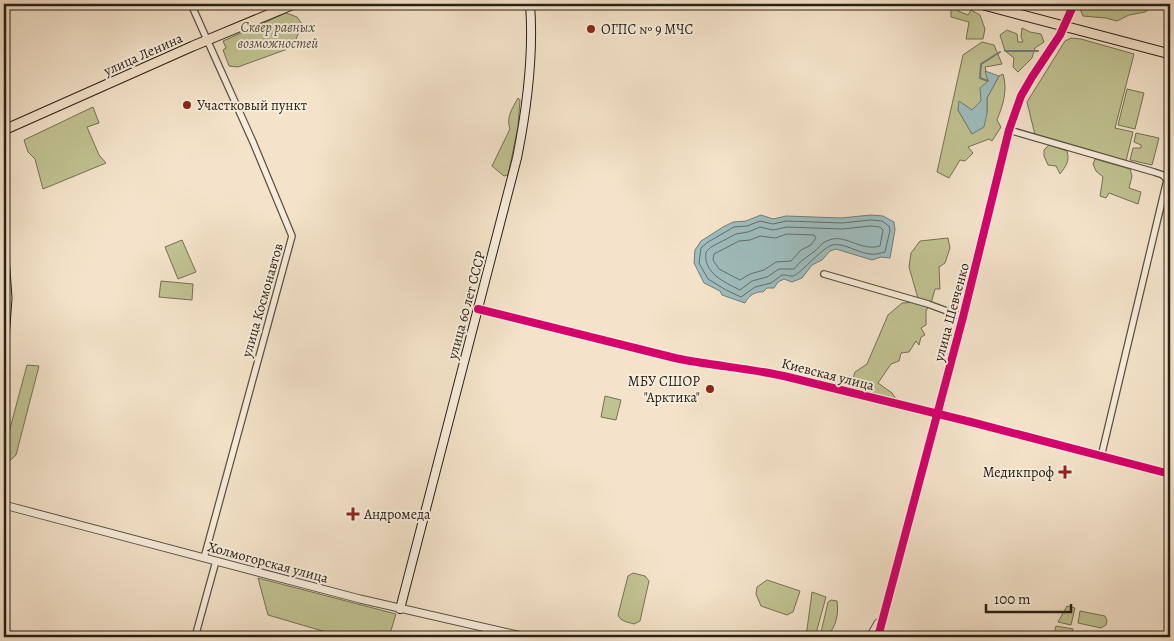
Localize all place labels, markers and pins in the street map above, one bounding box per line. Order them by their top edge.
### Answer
place label: ОГПС № 9 МЧС [601,20,694,39]
marker: ОГПС № 9 МЧС [585,23,597,35]
place label: Участковый пункт [197,96,307,115]
marker: Участковый пункт [181,99,193,111]
place label: МБУ СШОР "Арктика" [628,372,700,407]
marker: МБУ СШОР "Арктика" [704,383,716,395]
place label: Медикпроф [983,463,1054,482]
marker: Медикпроф [1058,465,1072,479]
place label: Андромеда [363,505,431,524]
marker: Андромеда [346,507,360,521]

